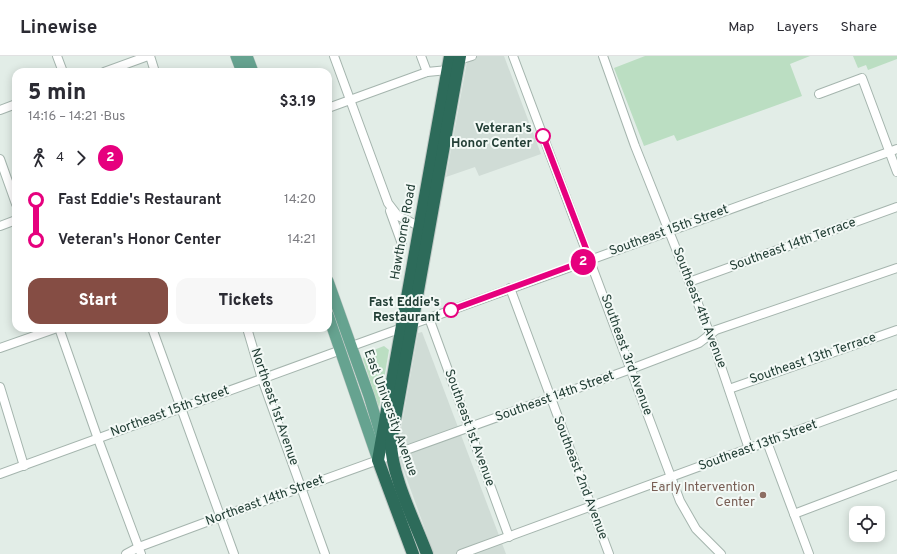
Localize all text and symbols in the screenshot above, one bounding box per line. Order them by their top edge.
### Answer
text: Linewise [20,16,97,40]
text: Map [728,19,754,36]
text: Layers [776,19,818,36]
text: Share [840,19,877,36]
text: 5 min [28,80,86,107]
text: $3.19 [279,93,316,112]
text: 14:16 – 14:21 · Bus [28,109,125,125]
place label: Veteran's Honor Center [451,121,533,152]
marker: Veteran's Honor Center [535,128,551,144]
icon: walk [28,147,50,169]
icon: forward [70,147,92,169]
text: 2 [106,149,115,166]
text: 4 [56,150,64,166]
street label: Hawthorne Road [388,183,420,281]
text: Fast Eddie's Restaurant [58,191,221,210]
text: 14:20 [284,192,316,208]
street label: Southeast 15th Street [607,202,731,260]
street label: Southeast 14th Terrace [728,215,858,275]
text: Veteran's Honor Center [58,231,221,250]
text: 14:21 [288,232,316,248]
street label: Southeast 4th Avenue [669,245,729,371]
line badge: 2 [570,249,596,275]
text: 2 [579,253,587,270]
button: Start [28,278,168,324]
button: Tickets [176,278,316,324]
street label: Southeast 3rd Avenue [597,292,655,418]
place label: Fast Eddie's Restaurant [369,295,440,326]
marker: Fast Eddie's Restaurant [443,302,459,318]
street label: Southeast 13th Terrace [748,330,878,388]
street label: Northeast 1st Avenue [246,346,302,468]
street label: East University Avenue [360,347,420,479]
street label: Southeast 1st Avenue [440,367,498,489]
street label: Southeast 14th Street [493,368,617,426]
street label: Northeast 15th Street [108,383,232,441]
street label: Southeast 2nd Avenue [549,414,611,542]
street label: Southeast 13th Street [696,417,820,475]
street label: Northeast 14th Street [204,472,327,530]
place label: Early Intervention Center [651,480,755,511]
marker: Early Intervention Center [758,490,768,500]
map controls [849,506,885,542]
button: locate [849,506,885,542]

